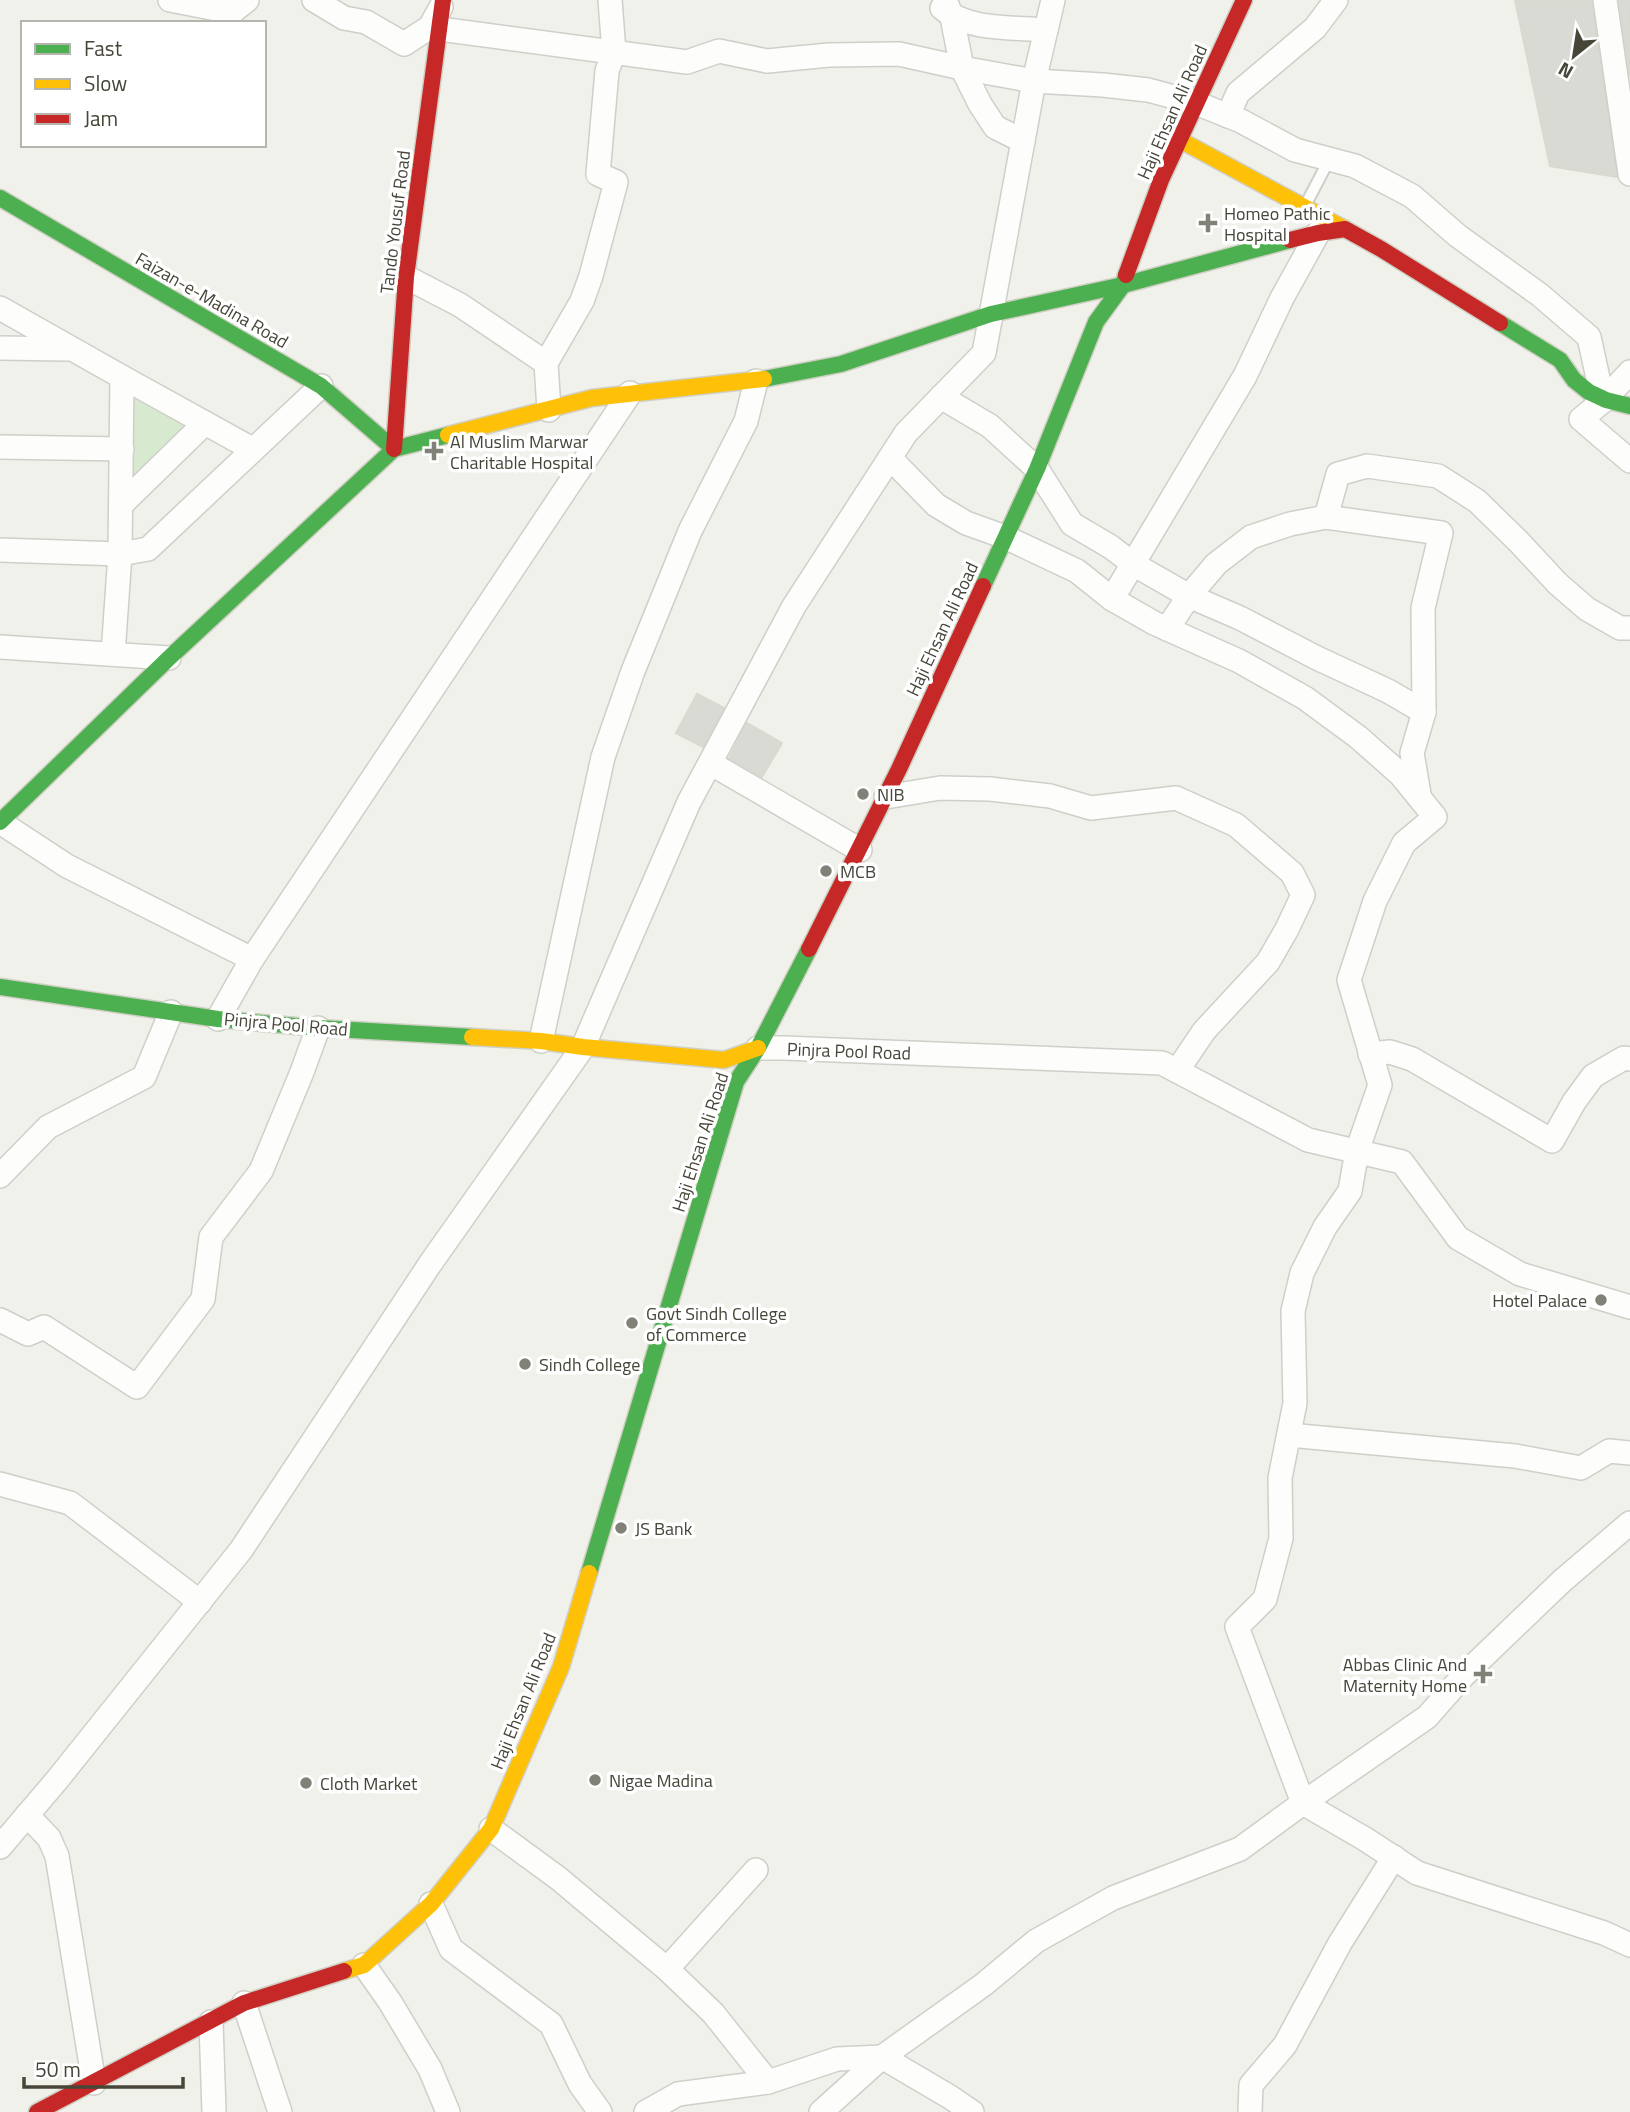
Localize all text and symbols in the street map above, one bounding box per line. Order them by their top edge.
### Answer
legend [21,21,266,147]
north arrow [1539,21,1609,91]
text: Fast [84,32,123,64]
street label: Haji Ehsan Ali Road [1130,40,1214,184]
text: N [1552,55,1578,87]
text: Slow [84,67,127,99]
text: Jam [84,102,118,134]
street label: Tando Yousuf Road [373,149,417,295]
place label: Homeo Pathic Hospital [1224,200,1331,248]
marker: Homeo Pathic Hospital [1198,213,1218,233]
street label: Faizan-e-Madina Road [130,245,294,355]
place label: Al Muslim Marwar Charitable Hospital [450,428,594,476]
marker: Al Muslim Marwar Charitable Hospital [424,441,444,461]
street label: Haji Ehsan Ali Road [899,557,985,701]
place label: NIB [877,781,905,808]
marker: NIB [855,786,871,802]
place label: MCB [840,858,876,885]
marker: MCB [818,863,834,879]
street label: Pinjra Pool Road [223,1005,349,1043]
street label: Pinjra Pool Road [786,1035,912,1067]
street label: Haji Ehsan Ali Road [665,1069,735,1215]
place label: Hotel Palace [1492,1287,1587,1314]
marker: Hotel Palace [1593,1292,1609,1308]
place label: Govt Sindh College of Commerce [646,1300,787,1348]
marker: Govt Sindh College of Commerce [624,1315,640,1331]
place label: Sindh College [539,1351,640,1378]
marker: Sindh College [517,1356,533,1372]
place label: JS Bank [635,1515,693,1542]
marker: JS Bank [613,1520,629,1536]
street label: Haji Ehsan Ali Road [483,1629,563,1773]
place label: Abbas Clinic And Maternity Home [1343,1651,1467,1699]
marker: Abbas Clinic And Maternity Home [1473,1664,1493,1684]
place label: Nigae Madina [609,1767,713,1794]
place label: Cloth Market [320,1770,418,1797]
marker: Nigae Madina [587,1772,603,1788]
marker: Cloth Market [298,1775,314,1791]
scale bar [24,2046,184,2090]
text: 50 m [35,2053,81,2085]

